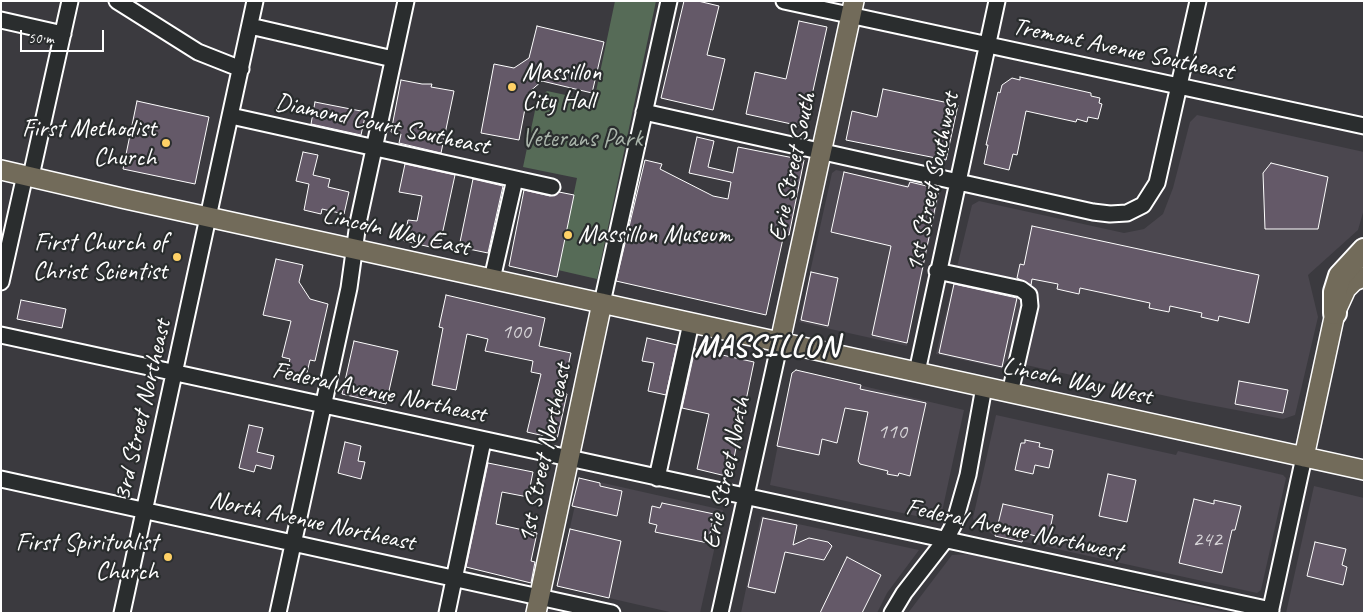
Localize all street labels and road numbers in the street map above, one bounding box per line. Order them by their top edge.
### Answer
street label: Tremont Avenue Southeast [1010,12,1236,88]
street label: Diamond Court Southeast [272,88,492,162]
street label: Erie Street South [763,90,823,244]
street label: 1st Street Southwest [899,90,967,274]
street label: Lincoln Way East [320,201,472,263]
street label: 3rd Street Northeast [108,317,178,503]
street label: Lincoln Way West [999,352,1155,412]
street label: Federal Avenue Northeast [269,356,489,430]
street label: 1st Street Northeast [511,361,579,545]
street label: Erie Street North [696,395,758,551]
street label: North Avenue Northeast [206,486,418,558]
street label: Federal Avenue Northwest [903,492,1125,568]

